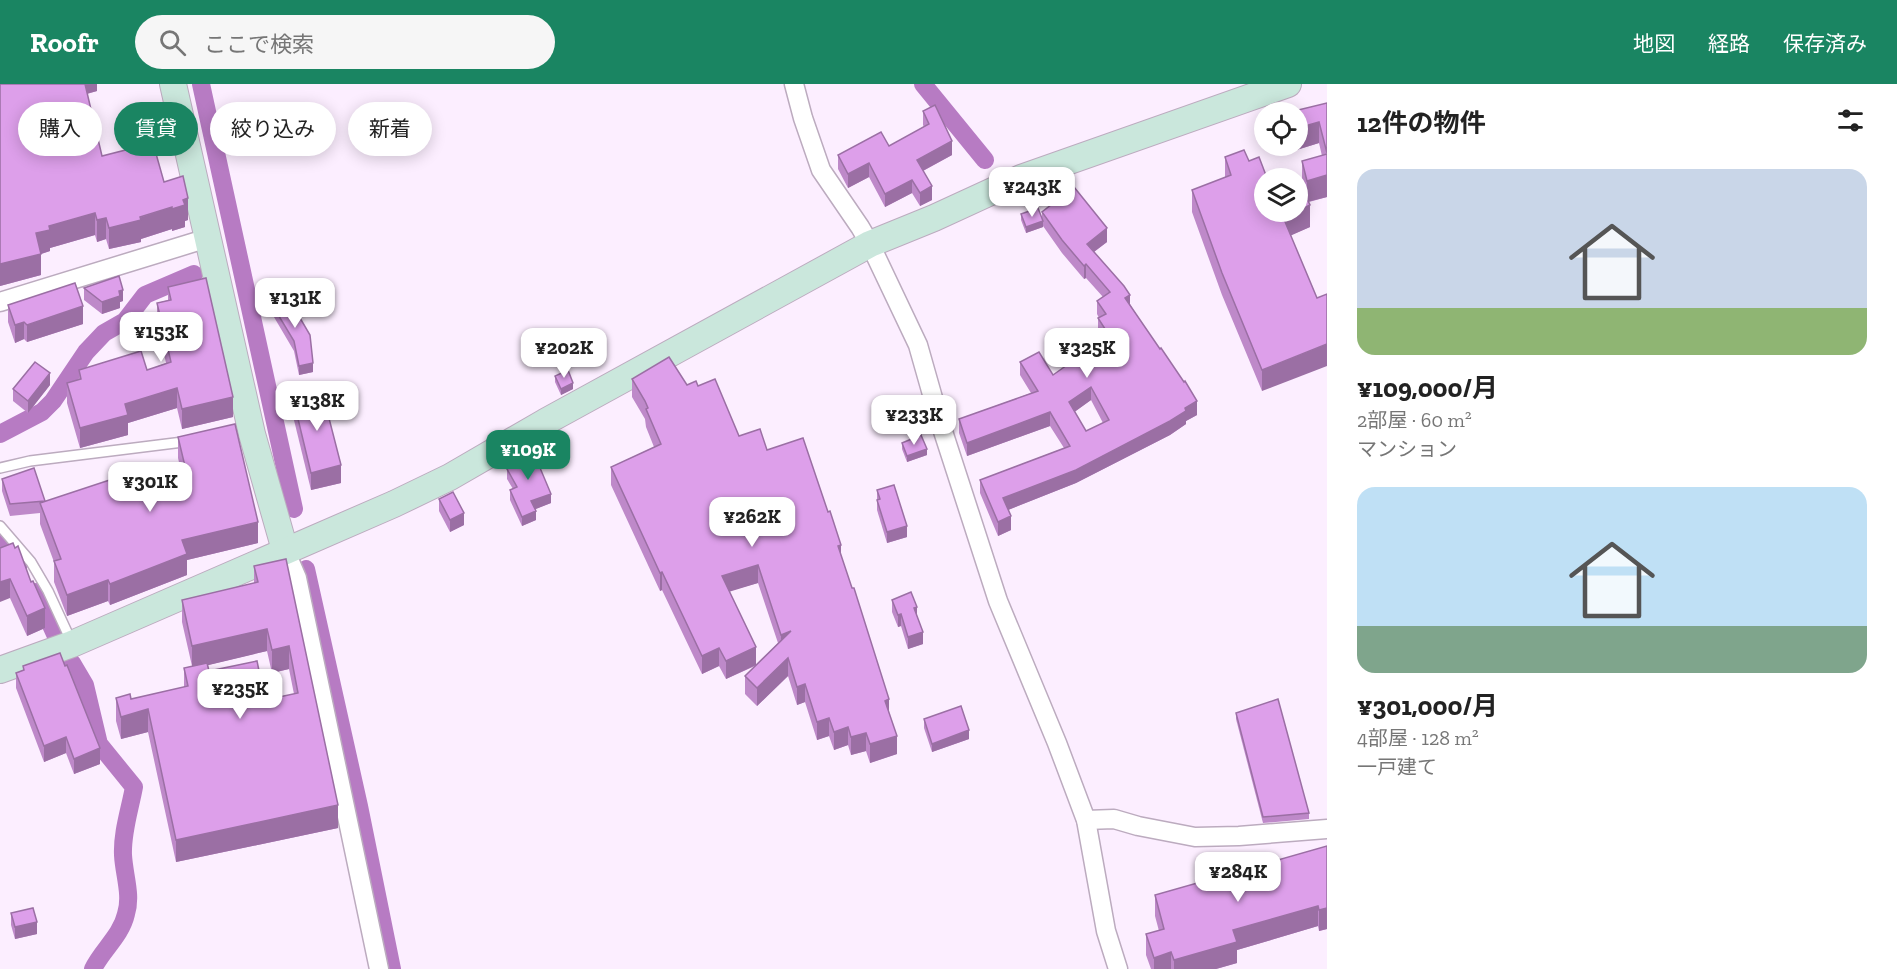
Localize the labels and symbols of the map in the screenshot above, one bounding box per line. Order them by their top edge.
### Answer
pin: ¥243K [990,167,1074,218]
pin: ¥131K [253,278,337,329]
pin: ¥153K [119,312,203,363]
pin: ¥202K [522,328,606,379]
pin: ¥325K [1045,328,1129,379]
pin: ¥138K [275,381,359,432]
pin: ¥233K [872,395,956,446]
pin: ¥109K [486,430,570,481]
pin: ¥301K [108,462,192,513]
pin: ¥262K [710,497,794,548]
pin: ¥235K [198,669,282,720]
pin: ¥284K [1196,852,1280,903]

